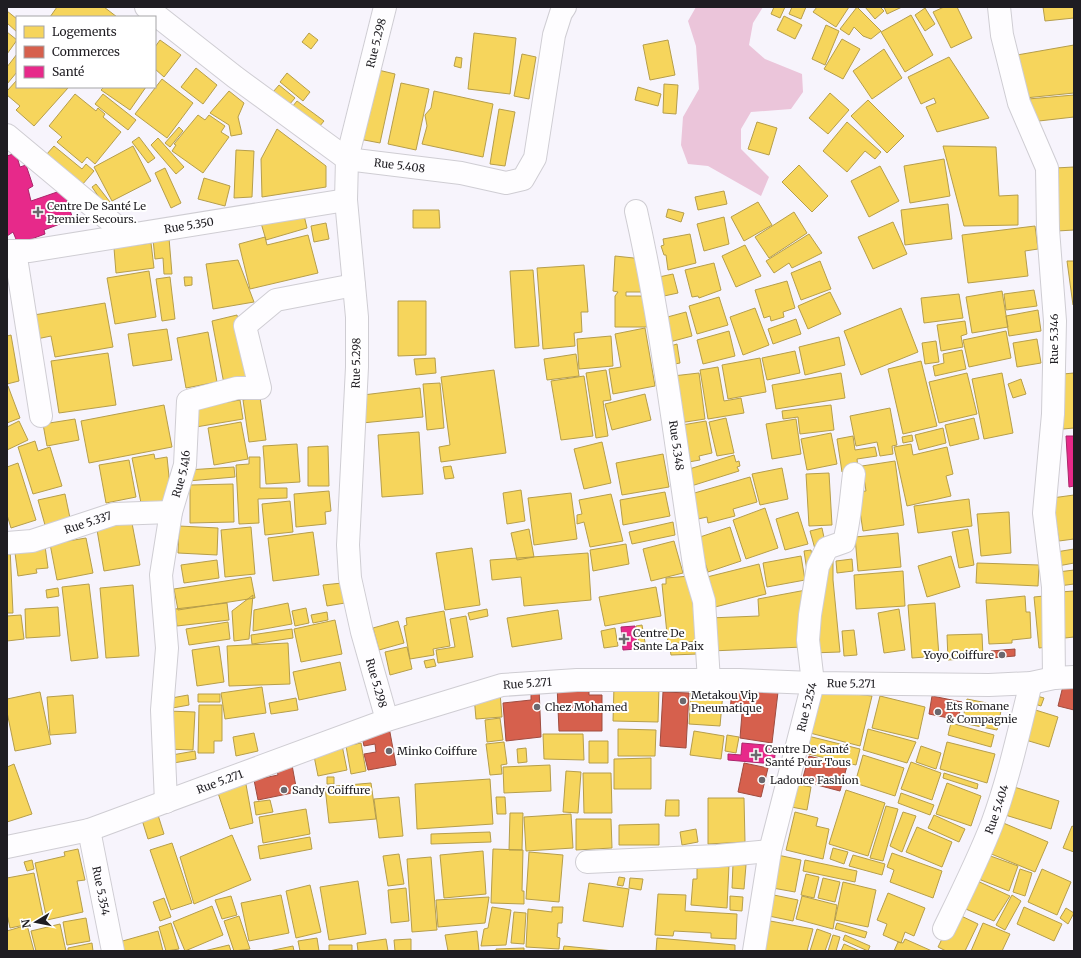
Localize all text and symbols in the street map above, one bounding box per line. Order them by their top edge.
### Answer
legend [16,16,156,88]
street label: Rue 5.298 [363,16,389,69]
text: Logements [52,24,117,39]
text: Commerces [52,44,120,59]
text: Santé [52,64,84,79]
street label: Rue 5.408 [373,155,426,176]
place label: Centre De Santé Le Premier Secours. [47,199,146,226]
marker: Centre De Santé Le Premier Secours. [32,206,44,218]
street label: Rue 5.350 [163,214,215,236]
street label: Rue 5.346 [1047,313,1061,364]
street label: Rue 5.298 [349,337,363,388]
street label: Rue 5.348 [666,419,687,472]
street label: Rue 5.416 [169,450,193,499]
street label: Rue 5.337 [62,508,114,537]
place label: Centre De Sante La Paix [633,626,704,653]
marker: Centre De Sante La Paix [618,633,630,645]
place label: Yoyo Coiffure [923,648,994,662]
marker: Yoyo Coiffure [997,650,1007,660]
street label: Rue 5.298 [363,657,390,710]
street label: Rue 5.271 [503,675,552,692]
street label: Rue 5.271 [827,676,876,691]
street label: Rue 5.254 [794,680,820,733]
place label: Metakou Vip Pneumatique [691,688,762,715]
marker: Metakou Vip Pneumatique [678,696,688,706]
place label: Ets Romane & Compagnie [946,699,1018,726]
place label: Chez Mohamed [545,700,628,714]
marker: Chez Mohamed [532,702,542,712]
marker: Ets Romane & Compagnie [933,707,943,717]
place label: Centre De Santé Santé Pour Tous [765,742,851,769]
place label: Minko Coiffure [397,744,477,758]
marker: Minko Coiffure [384,746,394,756]
marker: Centre De Santé Santé Pour Tous [750,749,762,761]
street label: Rue 5.271 [194,767,245,797]
place label: Ladouce Fashion [770,773,859,787]
marker: Ladouce Fashion [757,775,767,785]
place label: Sandy Coiffure [292,783,370,797]
street label: Rue 5.404 [982,783,1012,836]
marker: Sandy Coiffure [279,785,289,795]
street label: Rue 5.354 [89,865,113,917]
north arrow [16,902,56,942]
text: N [18,918,34,929]

